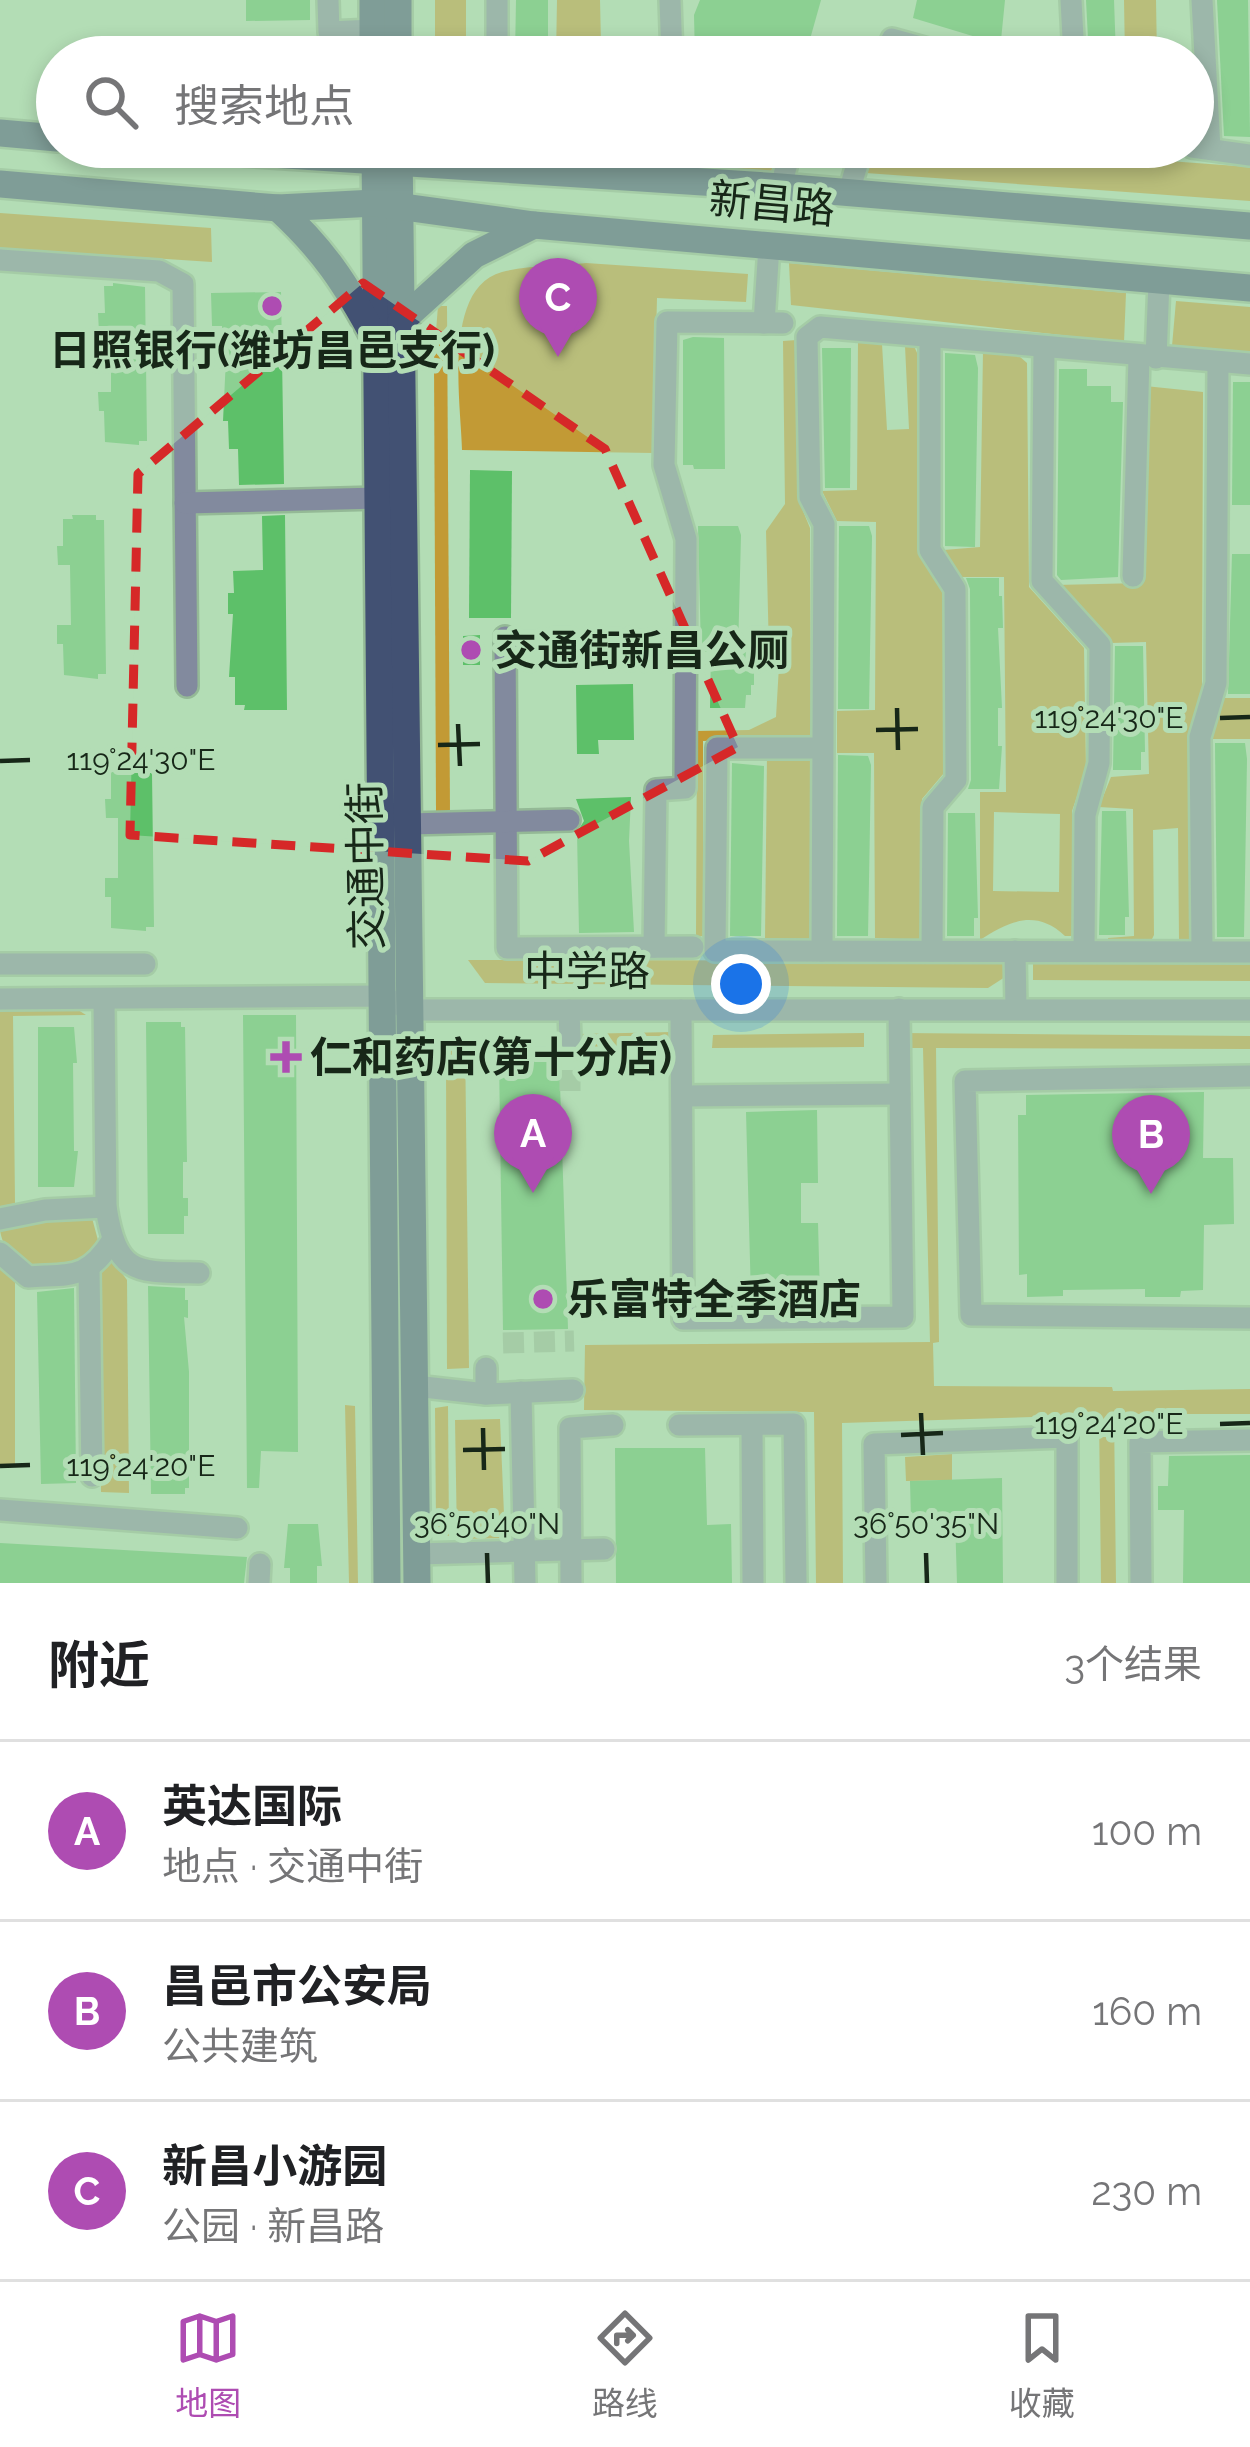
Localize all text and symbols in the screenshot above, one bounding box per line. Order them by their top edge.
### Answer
search box [36,36,1214,168]
icon: search [78,69,144,135]
text: 搜索地点 [174,80,354,133]
street label: 新昌路 [707,174,837,234]
pin: C [519,258,597,357]
marker: 日照银行(潍坊昌邑支行) [259,293,285,319]
place label: 日照银行(潍坊昌邑支行) [49,326,495,375]
place label: 交通街新昌公厕 [495,626,789,675]
marker: 交通街新昌公厕 [458,637,484,663]
text: 119°24'30"E [1034,700,1184,735]
text: 119°24'30"E [66,742,216,777]
street label: 交通中街 [340,782,392,950]
street label: 中学路 [524,947,650,996]
your location [711,954,771,1014]
place label: 仁和药店(第十分店) [310,1033,672,1082]
marker: 仁和药店(第十分店) [273,1044,299,1070]
pin: A [494,1094,572,1193]
pin: B [1112,1095,1190,1194]
place label: 乐富特全季酒店 [567,1275,861,1324]
marker: 乐富特全季酒店 [530,1286,556,1312]
text: 119°24'20"E [1035,1406,1183,1441]
text: 119°24'20"E [67,1448,215,1483]
text: 36°50'40"N [414,1506,560,1541]
text: 36°50'35"N [853,1506,999,1541]
text: 附近 [48,1635,150,1695]
text: 3个结果 [1064,1641,1202,1687]
text: 英达国际 [162,1780,342,1833]
text: A [74,1808,100,1854]
text: 100 m [1092,1808,1202,1854]
text: 地点 · 交通中街 [162,1843,423,1889]
text: 昌邑市公安局 [162,1960,432,2013]
text: B [74,1988,100,2034]
text: 160 m [1092,1988,1202,2034]
text: 公共建筑 [162,2023,318,2069]
text: 新昌小游园 [162,2140,387,2193]
text: C [74,2168,100,2214]
text: 230 m [1091,2168,1202,2214]
text: 公园 · 新昌路 [162,2203,384,2249]
tab: 地图 [175,2305,241,2425]
tab: 路线 [592,2305,658,2425]
tab: 收藏 [1009,2305,1075,2425]

